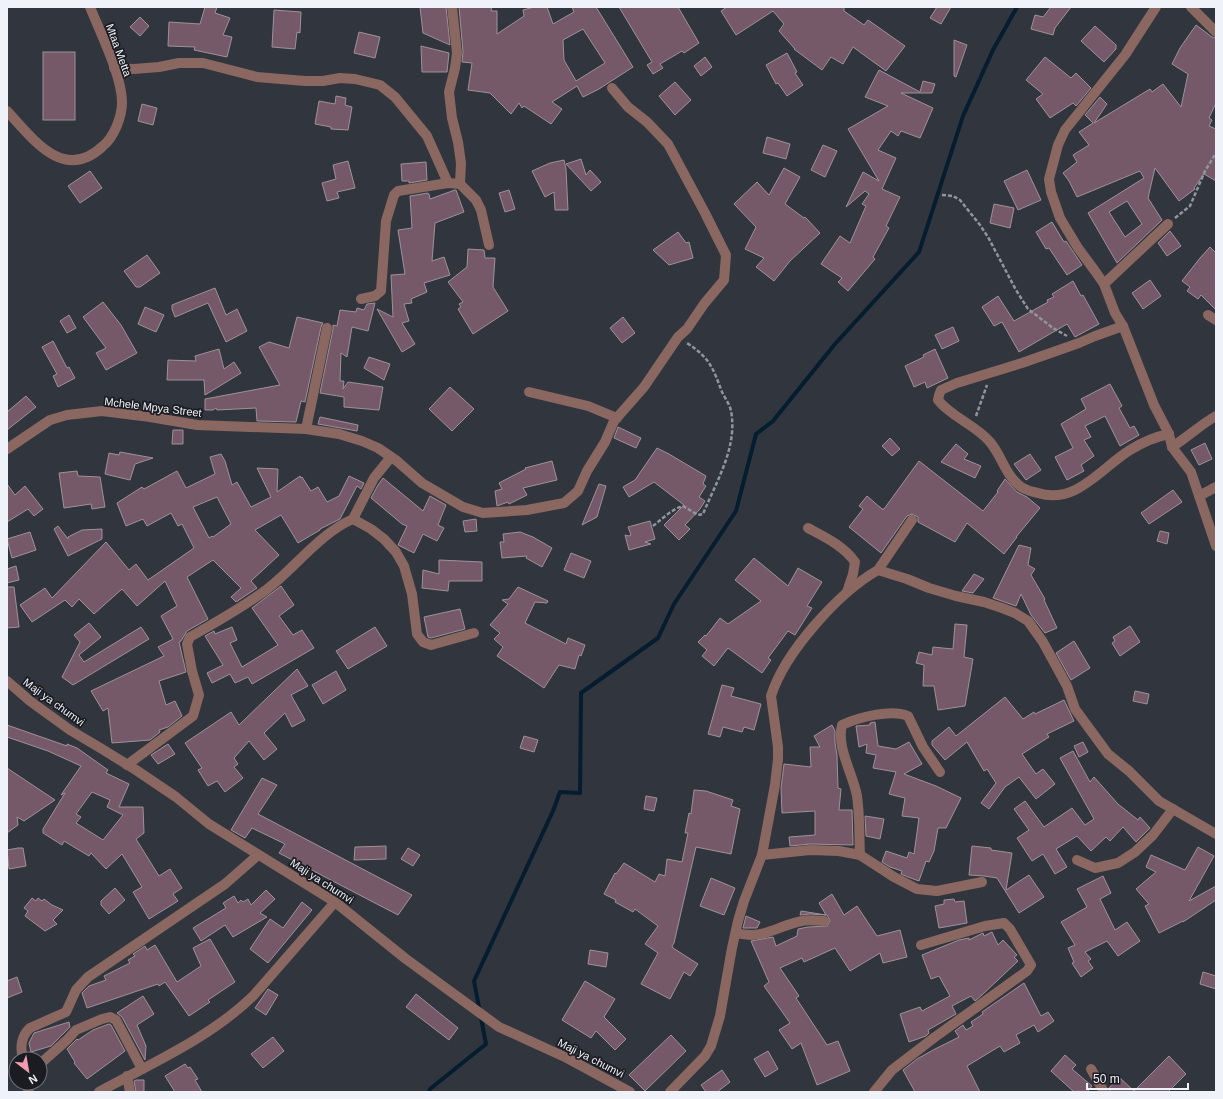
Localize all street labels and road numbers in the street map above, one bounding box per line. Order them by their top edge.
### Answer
street label: Mtaa Metta [104,22,134,79]
street label: Mchele Mpya Street [104,395,202,419]
street label: Maji ya chumvi [21,676,87,728]
street label: Maji ya chumvi [288,856,356,906]
street label: Maji ya chumvi [556,1036,626,1080]

